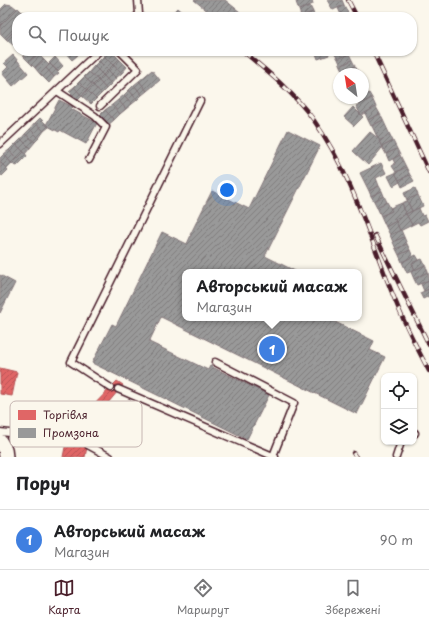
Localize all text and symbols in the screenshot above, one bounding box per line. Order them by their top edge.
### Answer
search box [12,12,417,56]
icon: search [26,23,48,45]
text: Пошук [58,23,109,46]
north arrow [333,68,369,104]
your location [217,180,237,200]
popup [182,269,362,321]
text: Авторський масаж [196,274,348,297]
text: Магазин [196,297,252,316]
pin: 1 [259,334,285,364]
map controls [381,373,417,445]
button: locate [381,373,417,409]
legend [10,401,142,447]
text: Торгівля [43,406,88,423]
button: layers [381,409,417,445]
text: Промзона [43,424,99,441]
text: Поруч [16,470,70,496]
text: Авторський масаж [54,519,205,542]
text: 1 [26,530,32,549]
text: 90 m [380,530,413,549]
text: Магазин [54,542,110,561]
tab: Карта [48,577,81,618]
tab: Маршрут [177,577,229,618]
tab: Збережені [325,577,381,618]

